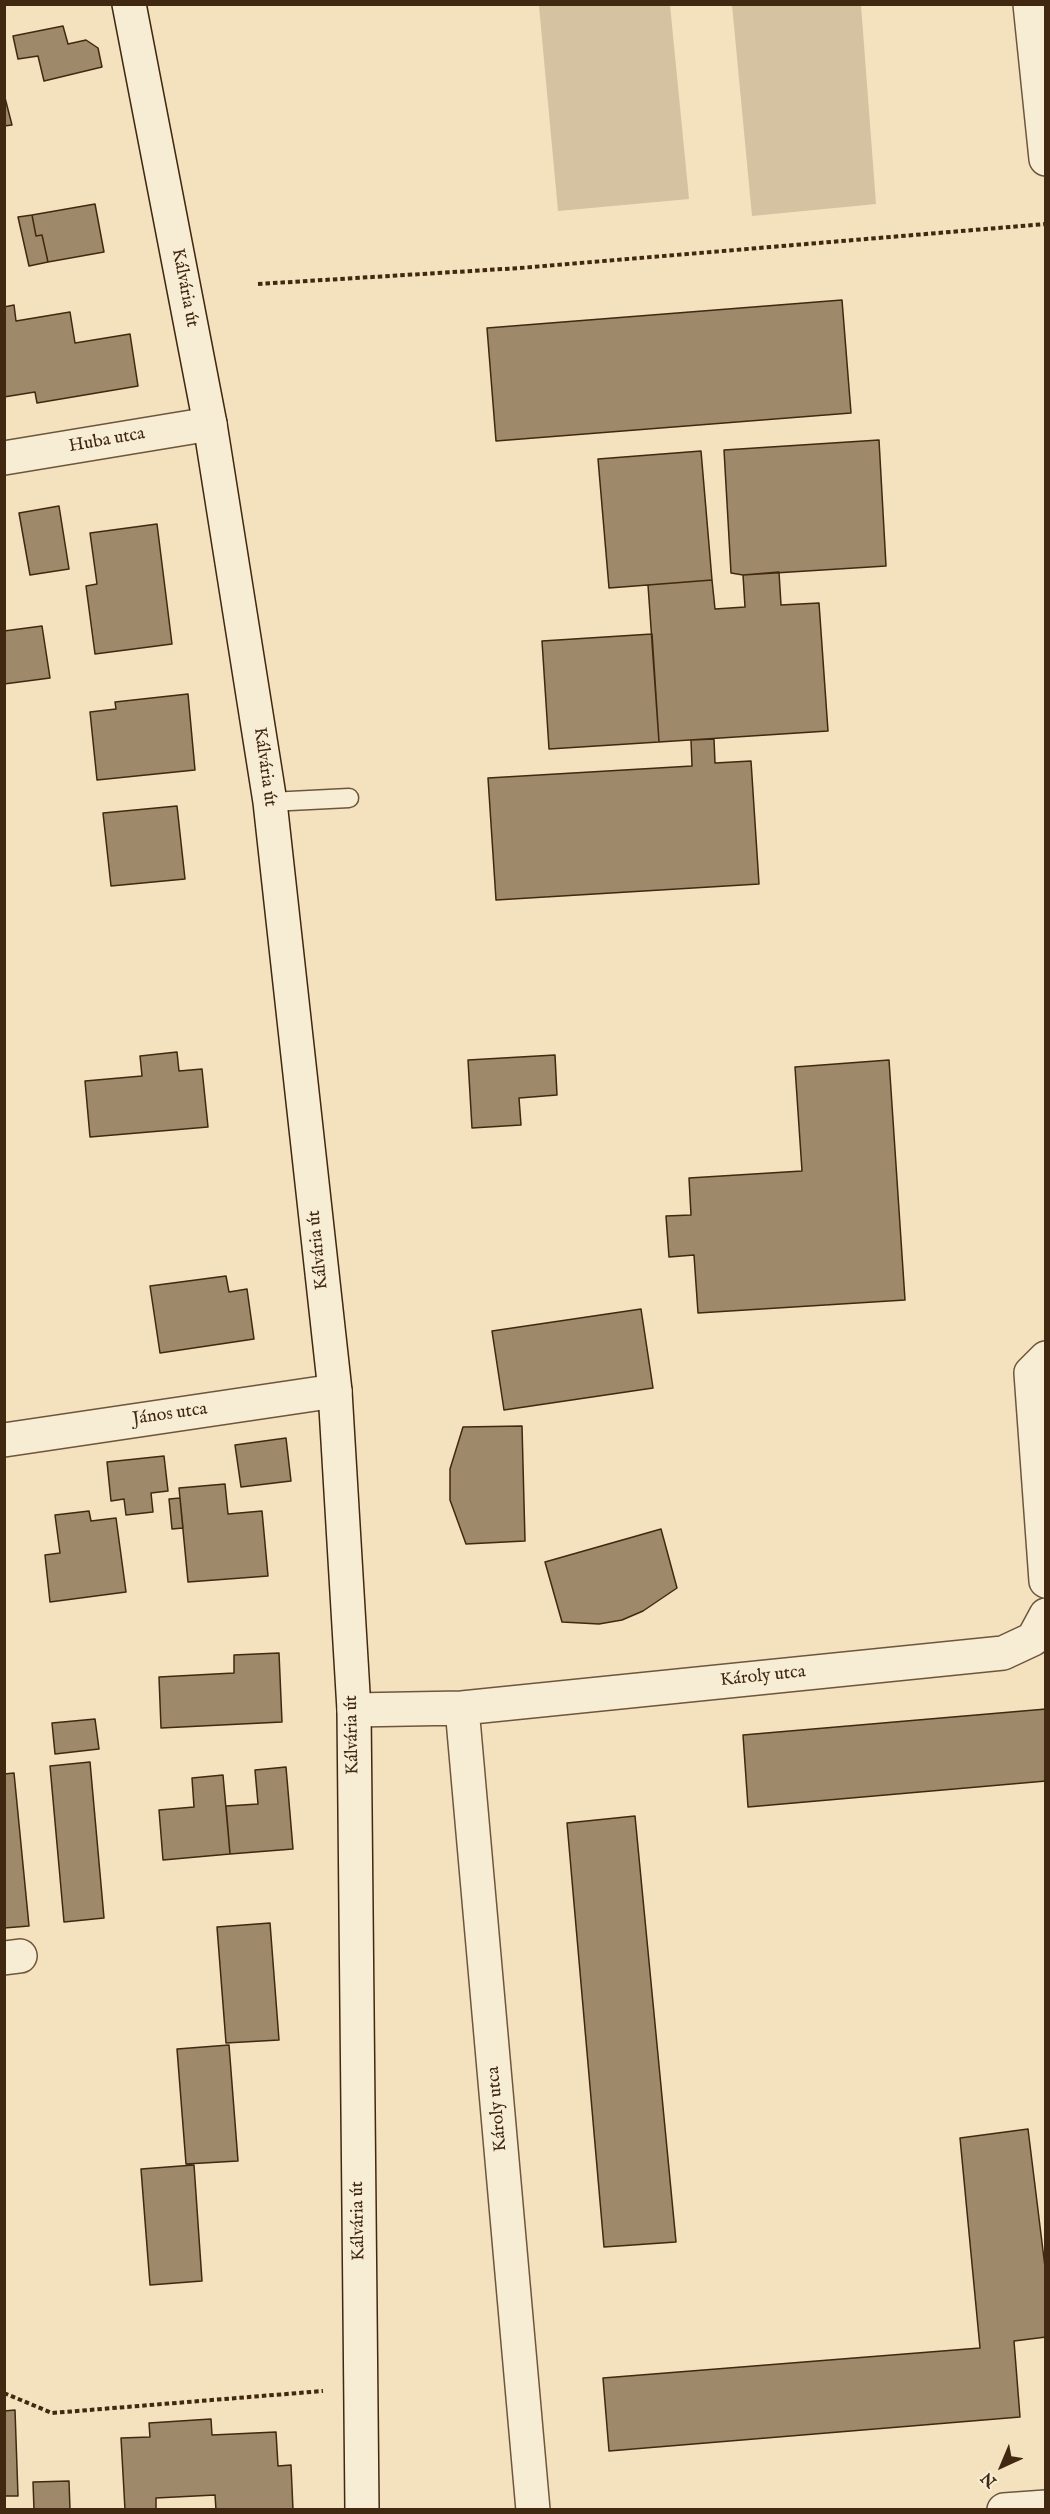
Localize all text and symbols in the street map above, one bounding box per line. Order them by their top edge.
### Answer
street label: Kálvária út [166,247,202,329]
street label: Huba utca [67,424,147,458]
street label: Kálvária út [248,726,280,808]
street label: Kálvária út [304,1209,334,1291]
street label: János utca [131,1399,209,1431]
street label: Károly utca [719,1662,807,1692]
street label: Kálvária út [342,1695,364,1775]
street label: Károly utca [484,2065,512,2153]
street label: Kálvária út [348,2181,370,2261]
north arrow [972,2436,1032,2496]
text: N [978,2467,1001,2491]

